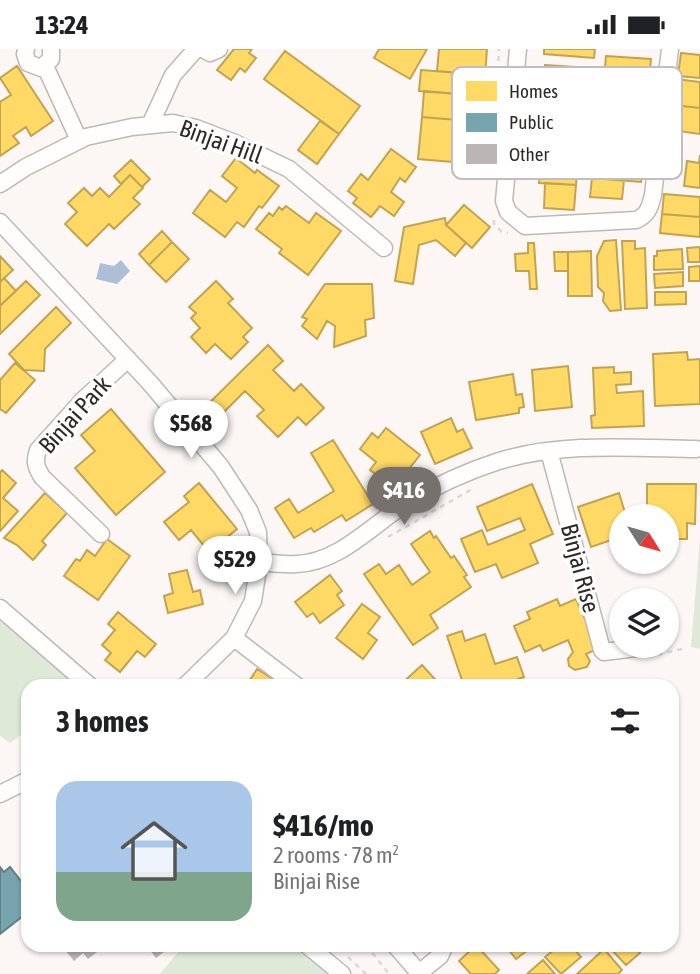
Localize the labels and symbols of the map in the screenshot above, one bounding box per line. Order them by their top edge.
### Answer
legend [452,67,682,179]
text: Homes [509,80,558,102]
text: Public [509,111,554,133]
street label: Binjai Hill [176,114,267,169]
text: Other [509,143,549,165]
street label: Binjai Park [33,370,116,459]
pin: $568 [150,401,232,460]
pin: $416 [363,468,445,527]
north arrow [609,504,679,574]
street label: Binjai Rise [556,520,605,615]
pin: $529 [194,537,276,596]

